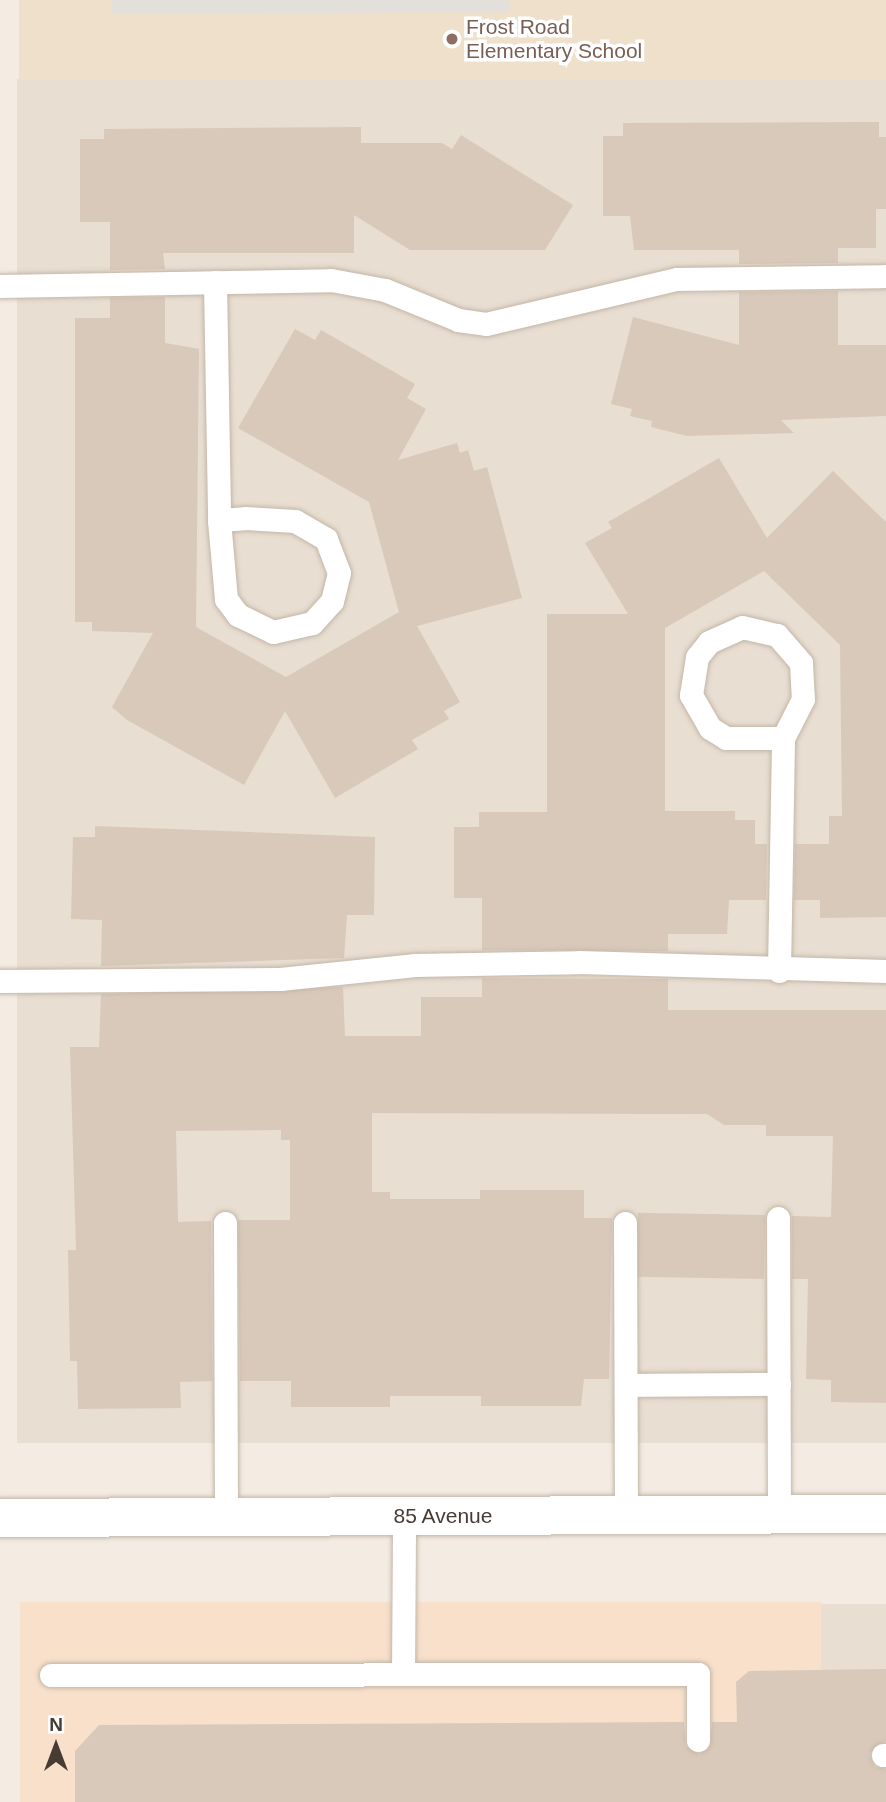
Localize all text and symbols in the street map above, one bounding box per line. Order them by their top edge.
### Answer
place label: Frost Road Elementary School [466,14,642,64]
marker: Frost Road Elementary School [444,31,460,47]
street label: 85 Avenue [393,1503,493,1529]
north arrow [21,1711,91,1781]
text: N [49,1714,63,1735]

